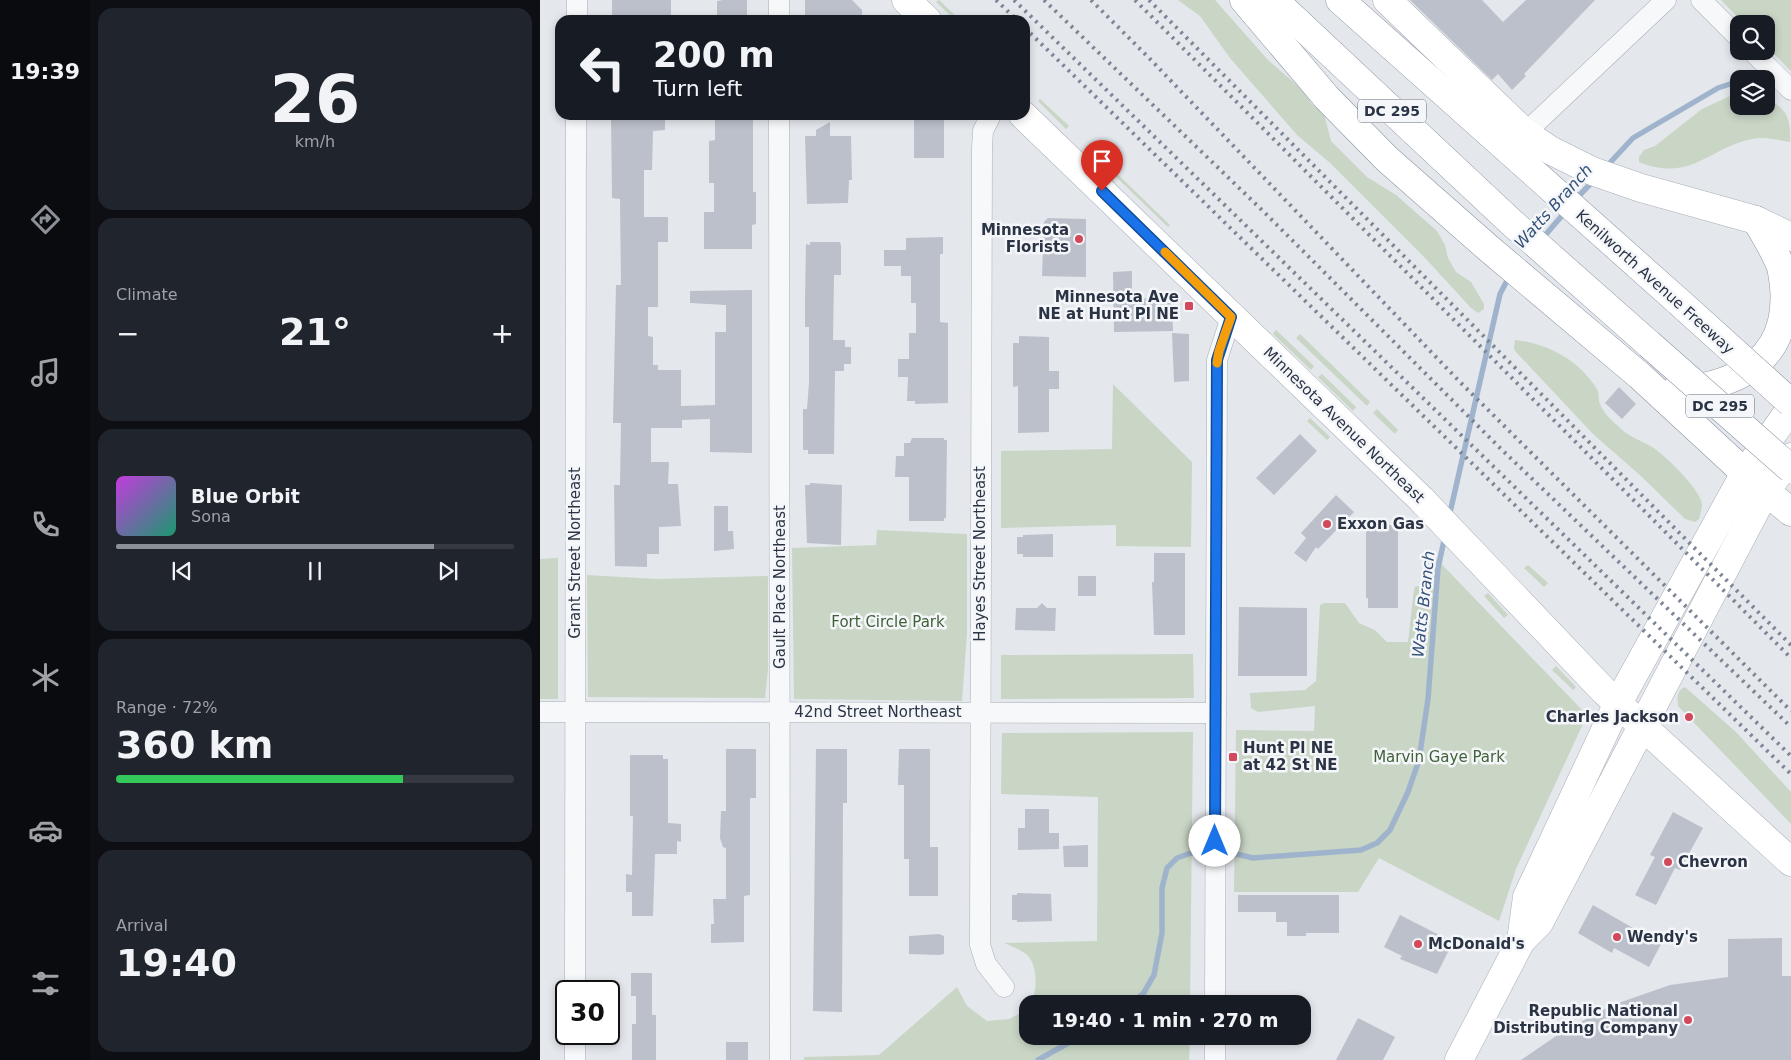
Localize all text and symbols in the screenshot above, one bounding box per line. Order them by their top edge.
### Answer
map controls [1730,15,1775,115]
button: search [1730,15,1775,60]
icon: left [570,35,635,100]
text: 200 m [653,35,775,75]
text: 19:39 [10,59,80,84]
text: 26 [270,62,360,137]
button: layers [1730,70,1775,115]
text: Turn left [653,76,742,101]
road number: DC 295 [1358,100,1426,122]
text: km/h [295,132,335,151]
pin [1081,140,1123,191]
icon: arrive [1088,147,1116,175]
water label: Watts Branch [1510,160,1596,253]
icon: directions [28,202,63,237]
street label: Kenilworth Avenue Freeway [1572,206,1738,358]
place label: Minnesota Florists [981,221,1069,256]
marker: Minnesota Florists [1073,233,1085,245]
text: Climate [116,285,178,304]
place label: Minnesota Ave NE at Hunt Pl NE [1038,288,1179,323]
marker: Minnesota Ave NE at Hunt Pl NE [1183,300,1195,312]
text: 21° [279,310,351,354]
text: − [116,317,139,350]
text: + [491,317,514,350]
street label: Minnesota Avenue Northeast [1260,343,1428,507]
icon: music [28,355,63,390]
road number: DC 295 [1686,394,1754,418]
street label: Hayes Street Northeast [971,466,989,642]
street label: Grant Street Northeast [566,467,584,639]
text: Blue Orbit [191,485,300,507]
street label: Gault Place Northeast [771,505,789,669]
icon: phone [28,507,63,542]
text: Sona [191,507,231,526]
place label: Exxon Gas [1337,515,1424,533]
marker: Exxon Gas [1321,518,1333,530]
water label: Watts Branch [1408,550,1439,658]
icon: previous [168,557,196,585]
icon: pause [301,557,329,585]
icon: next [434,557,462,585]
park label: Fort Circle Park [831,613,945,631]
icon: climate [28,660,63,695]
text: Range · 72% [116,698,218,717]
street label: 42nd Street Northeast [794,703,962,721]
place label: Charles Jackson [1546,708,1679,726]
marker: Charles Jackson [1683,711,1695,723]
text: 360 km [116,723,273,767]
place label: Hunt Pl NE at 42 St NE [1243,739,1338,774]
park label: Marvin Gaye Park [1373,748,1505,766]
marker: Hunt Pl NE at 42 St NE [1227,751,1239,763]
icon: car [28,813,63,848]
position arrow [1188,814,1240,866]
place label: Chevron [1678,853,1748,871]
marker: Chevron [1662,856,1674,868]
text: Arrival [116,916,168,935]
place label: Wendy's [1627,928,1698,946]
marker: Wendy's [1611,931,1623,943]
place label: McDonald's [1428,935,1525,953]
marker: McDonald's [1412,938,1424,950]
text: 19:40 [116,941,237,985]
icon: filters [28,966,63,1001]
speed limit sign: 30 [555,980,620,1045]
place label: Republic National Distributing Company [1493,1002,1678,1037]
text: 19:40 · 1 min · 270 m [1051,1009,1279,1031]
marker: Republic National Distributing Company [1682,1014,1694,1026]

